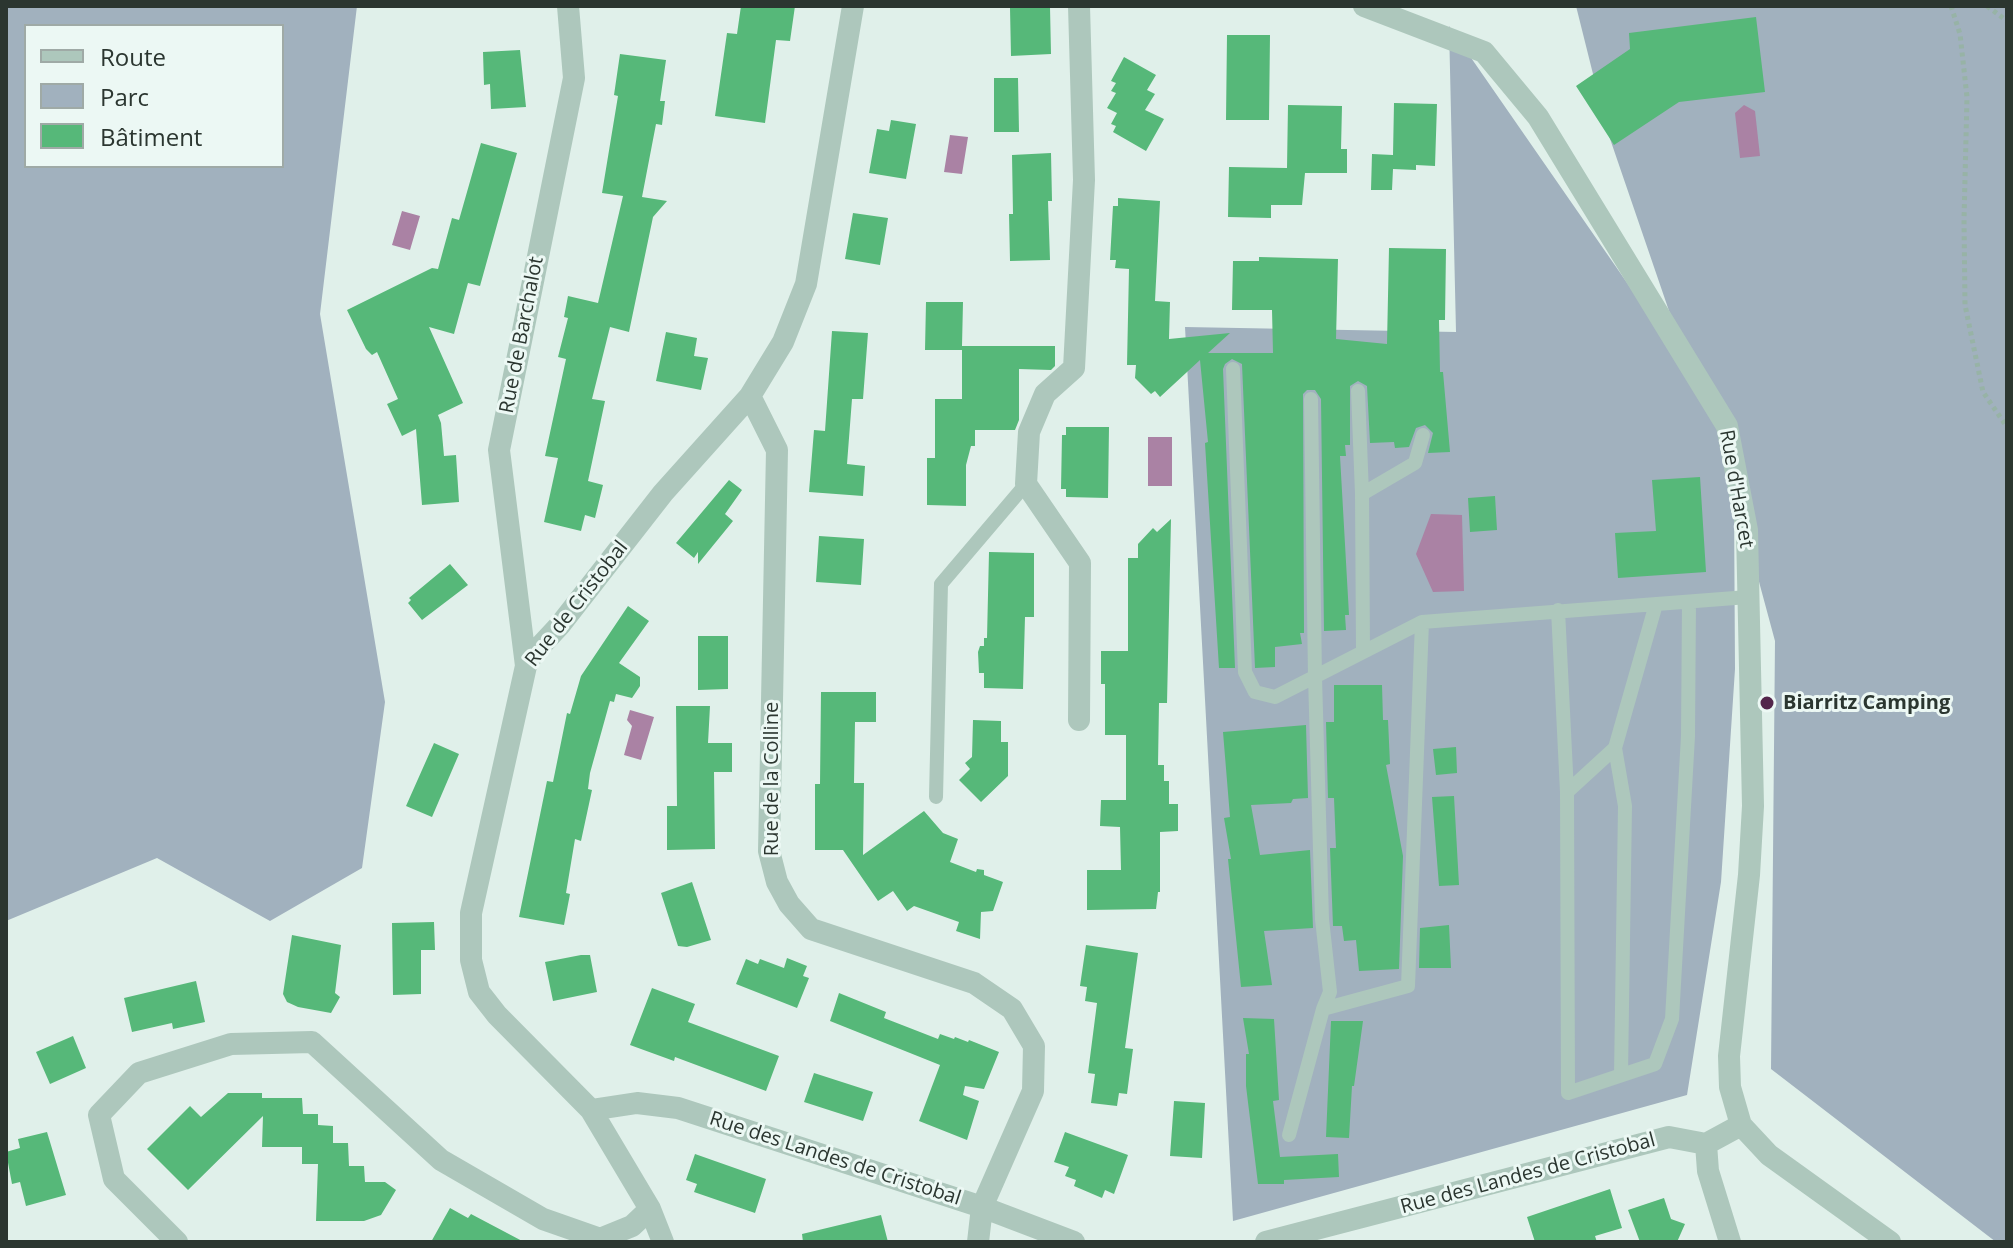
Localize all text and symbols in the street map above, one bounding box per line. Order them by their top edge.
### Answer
legend [24,24,284,168]
text: Route [100,40,166,73]
text: Parc [100,80,149,113]
text: Bâtiment [100,120,202,153]
street label: Rue de Barchalot [495,255,549,415]
street label: Rue d'Harcet [1714,428,1758,550]
street label: Rue de Cristobal [521,536,633,672]
place label: Biarritz Camping [1783,691,1950,715]
marker: Biarritz Camping [1758,694,1776,712]
street label: Rue de la Colline [760,702,784,856]
street label: Rue des Landes de Cristobal [706,1107,964,1211]
street label: Rue des Landes de Cristobal [1398,1128,1658,1220]

